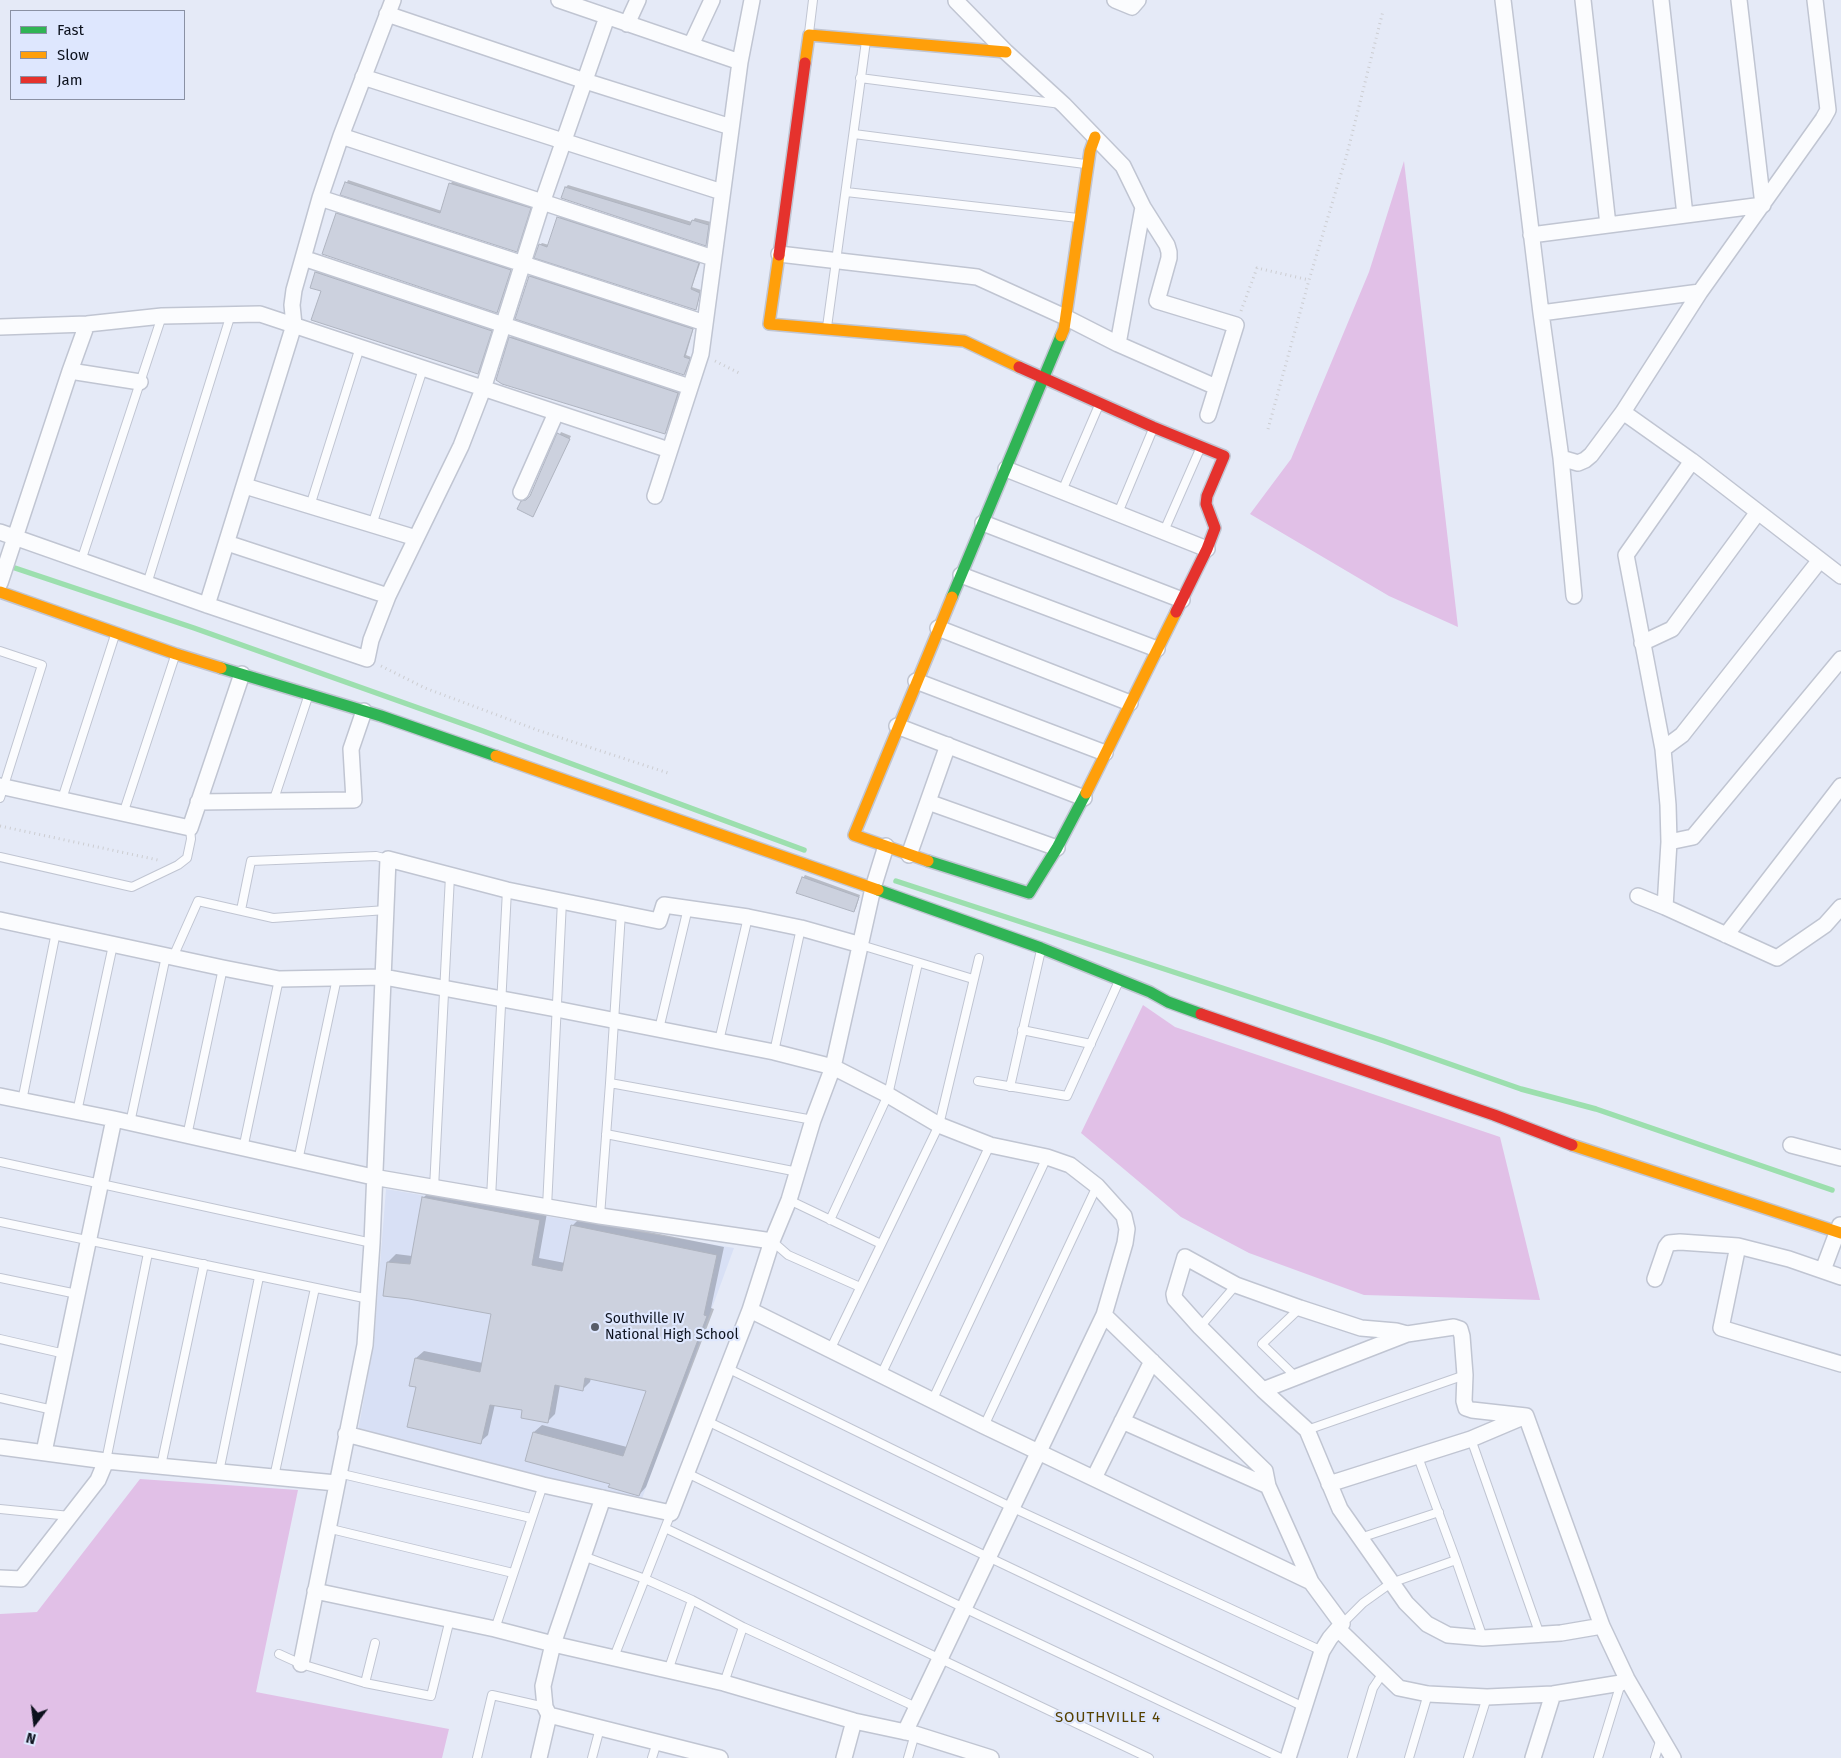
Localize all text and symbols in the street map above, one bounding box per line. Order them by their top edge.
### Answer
legend [10,10,185,100]
text: Fast [57,21,84,39]
text: Slow [57,46,89,64]
text: Jam [57,71,83,89]
place label: Southville IV National High School [605,1311,738,1344]
marker: Southville IV National High School [589,1321,601,1333]
north arrow [10,1698,60,1748]
district label: SOUTHVILLE 4 [1053,1709,1163,1727]
text: N [24,1729,38,1747]

